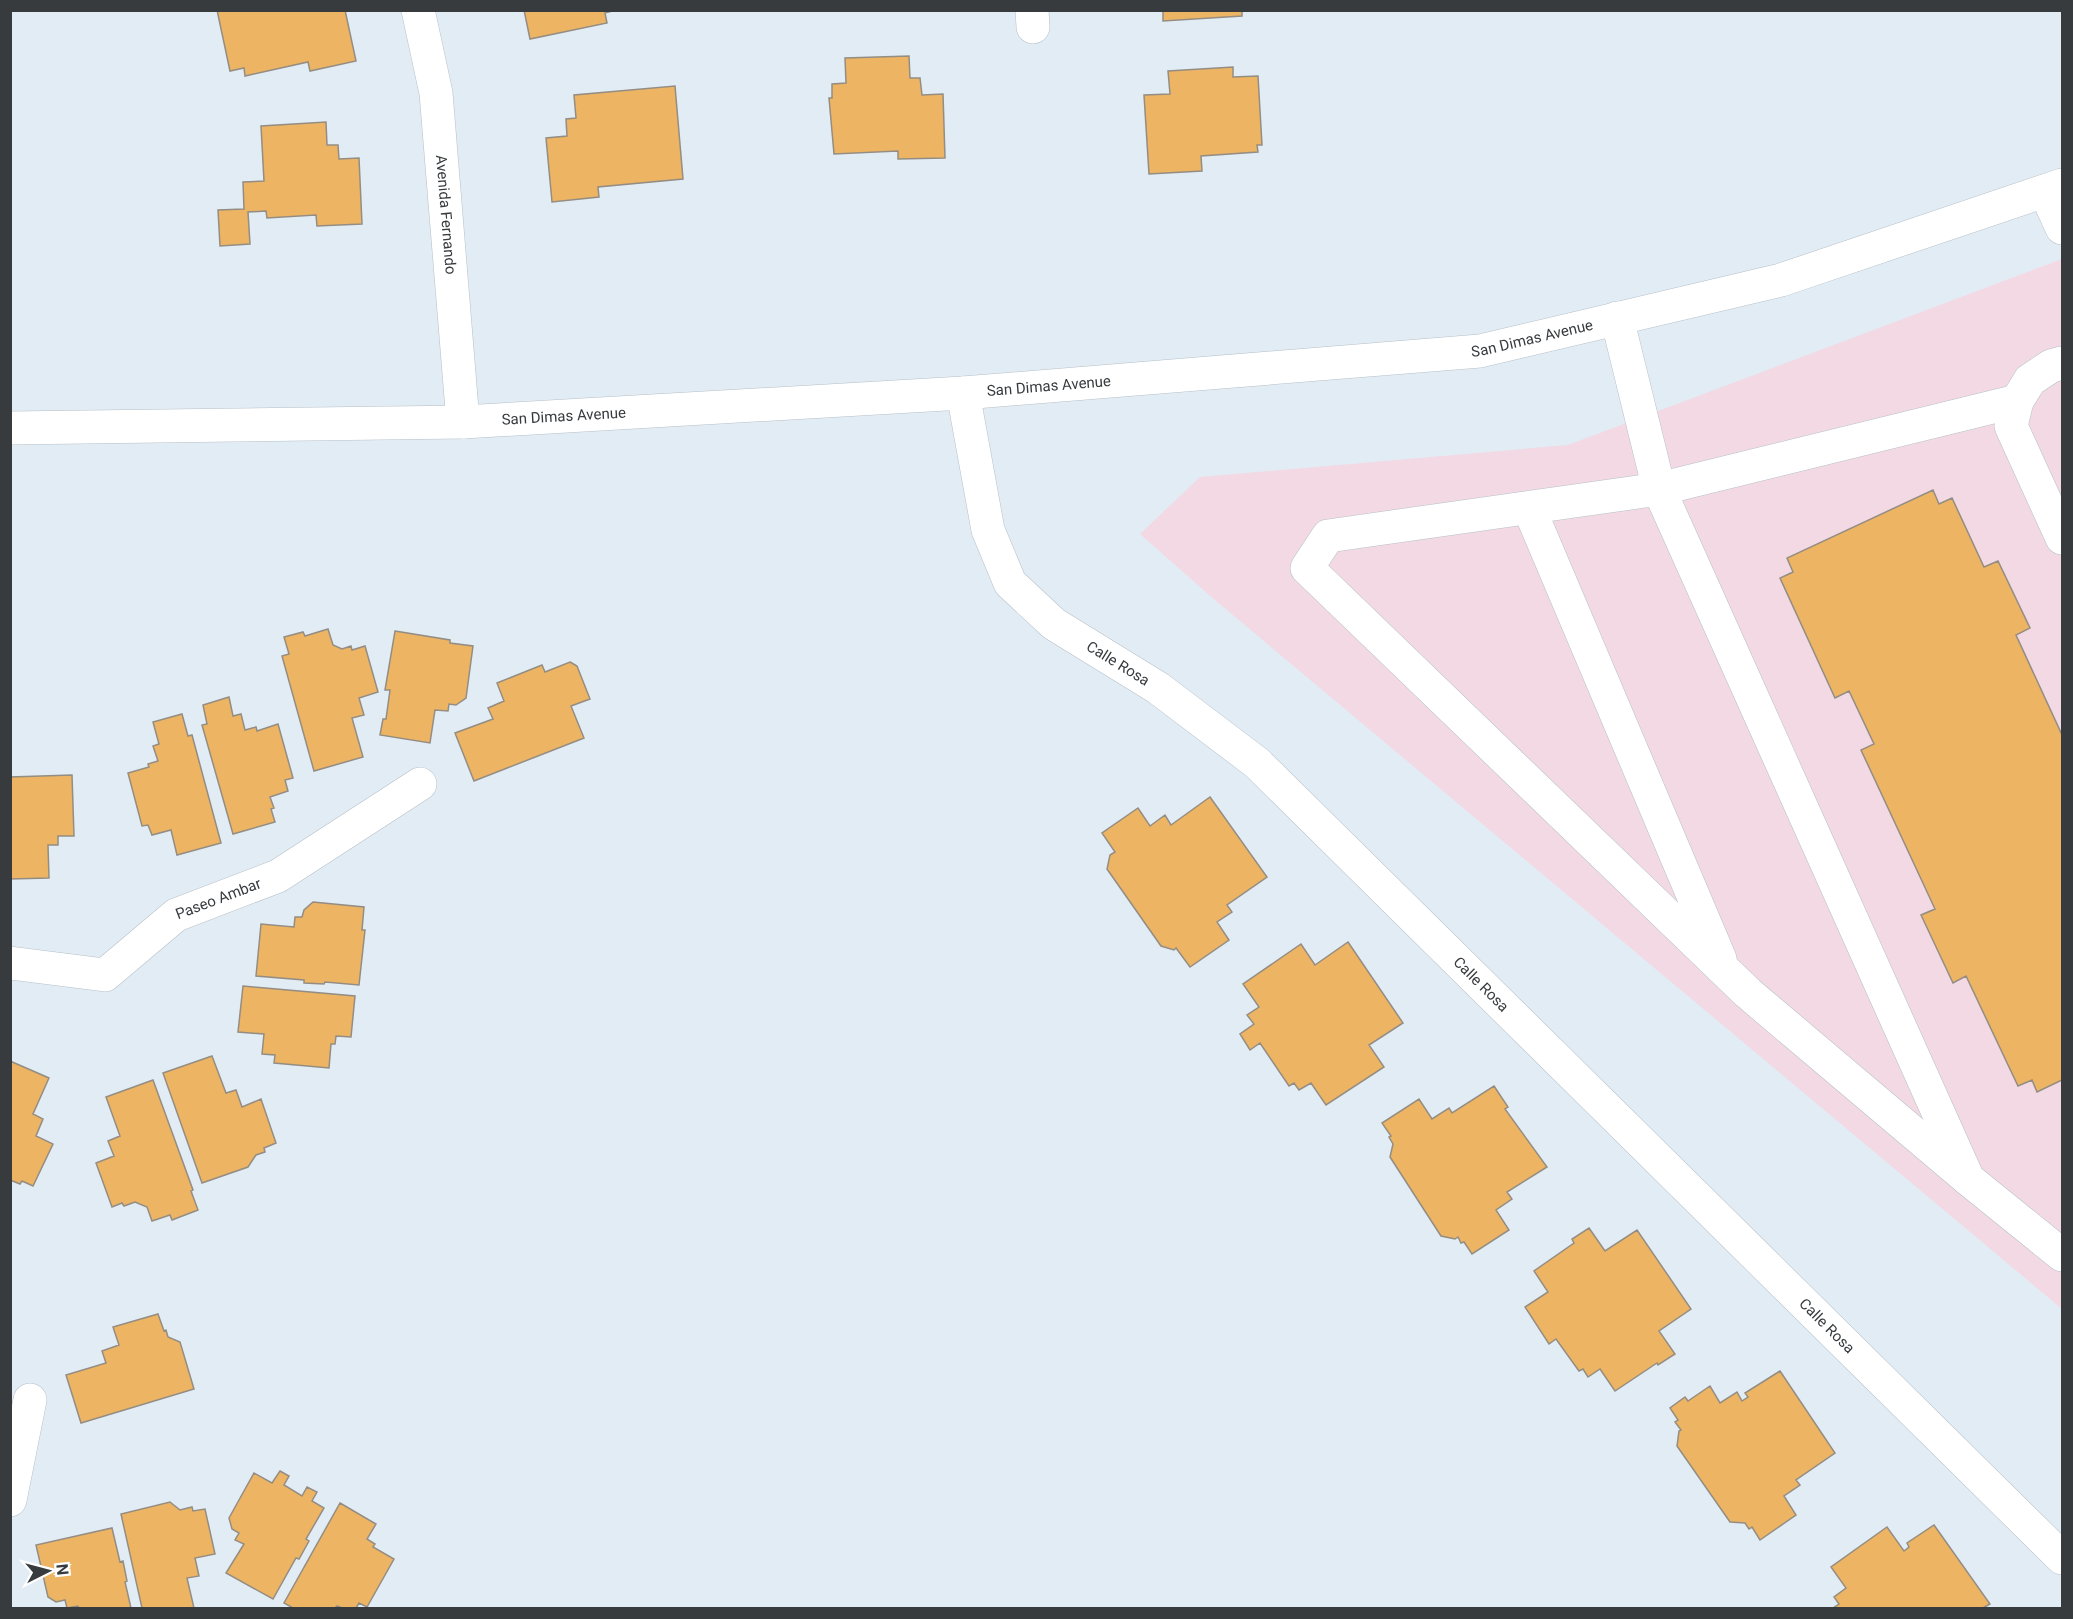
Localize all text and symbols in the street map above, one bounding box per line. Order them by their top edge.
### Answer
street label: Avenida Fernando [432,154,460,275]
street label: San Dimas Avenue [1470,316,1595,361]
street label: San Dimas Avenue [986,372,1112,400]
street label: San Dimas Avenue [501,404,627,429]
street label: Calle Rosa [1083,637,1153,690]
street label: Paseo Ambar [173,874,264,923]
street label: Calle Rosa [1450,953,1513,1016]
street label: Calle Rosa [1795,1295,1858,1357]
north arrow [18,1541,78,1601]
text: N [52,1563,72,1576]

